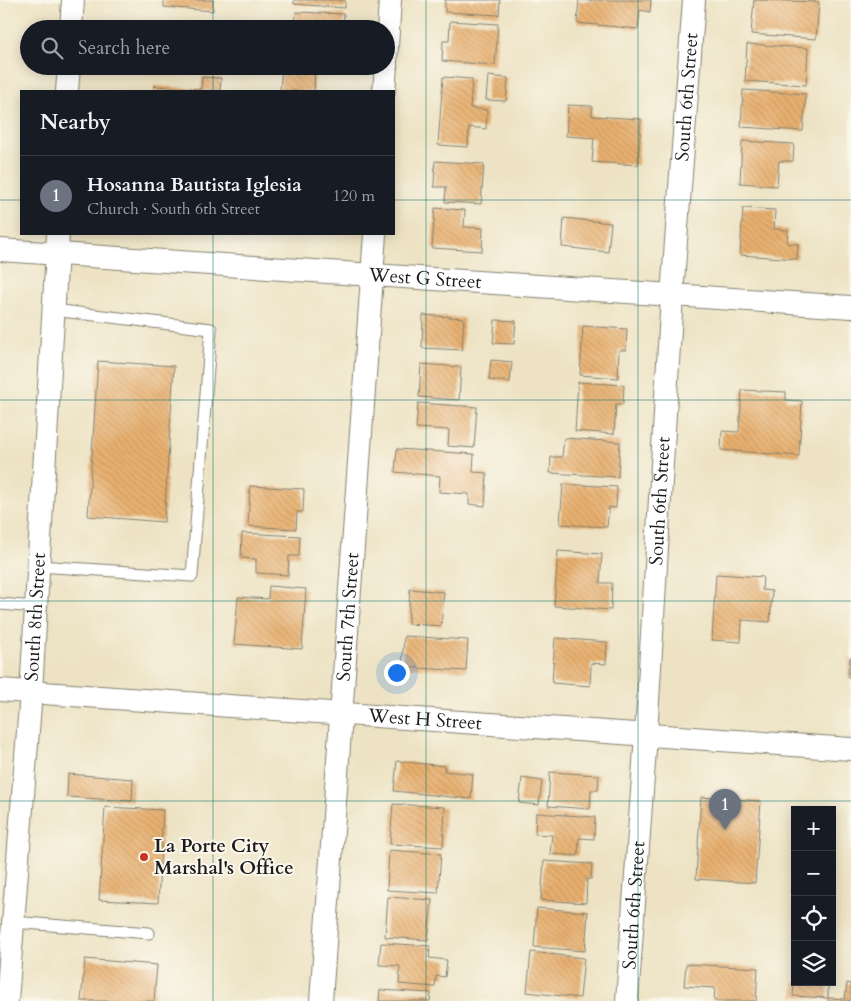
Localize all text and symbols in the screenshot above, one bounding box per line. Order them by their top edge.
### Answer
search box [20,20,395,75]
street label: South 6th Street [669,32,705,162]
icon: search [38,34,66,62]
text: Search here [78,35,170,61]
text: Nearby [40,108,111,137]
text: Hosanna Bautista Iglesia [87,172,302,198]
text: 1 [52,185,60,207]
text: 120 m [333,185,375,207]
text: Church · South 6th Street [87,198,260,220]
street label: West G Street [367,262,482,295]
street label: South 6th Street [643,436,677,566]
street label: South 8th Street [19,552,52,682]
street label: South 7th Street [331,552,366,682]
your location [384,660,410,686]
street label: West H Street [366,702,483,736]
pin: 1 [709,789,741,830]
map controls [791,806,836,986]
button: + [791,806,836,851]
place label: La Porte City Marshal's Office [154,833,294,881]
street label: South 6th Street [616,840,651,970]
marker: La Porte City Marshal's Office [138,851,150,863]
button: − [791,851,836,896]
button: locate [791,896,836,941]
button: layers [791,941,836,986]

